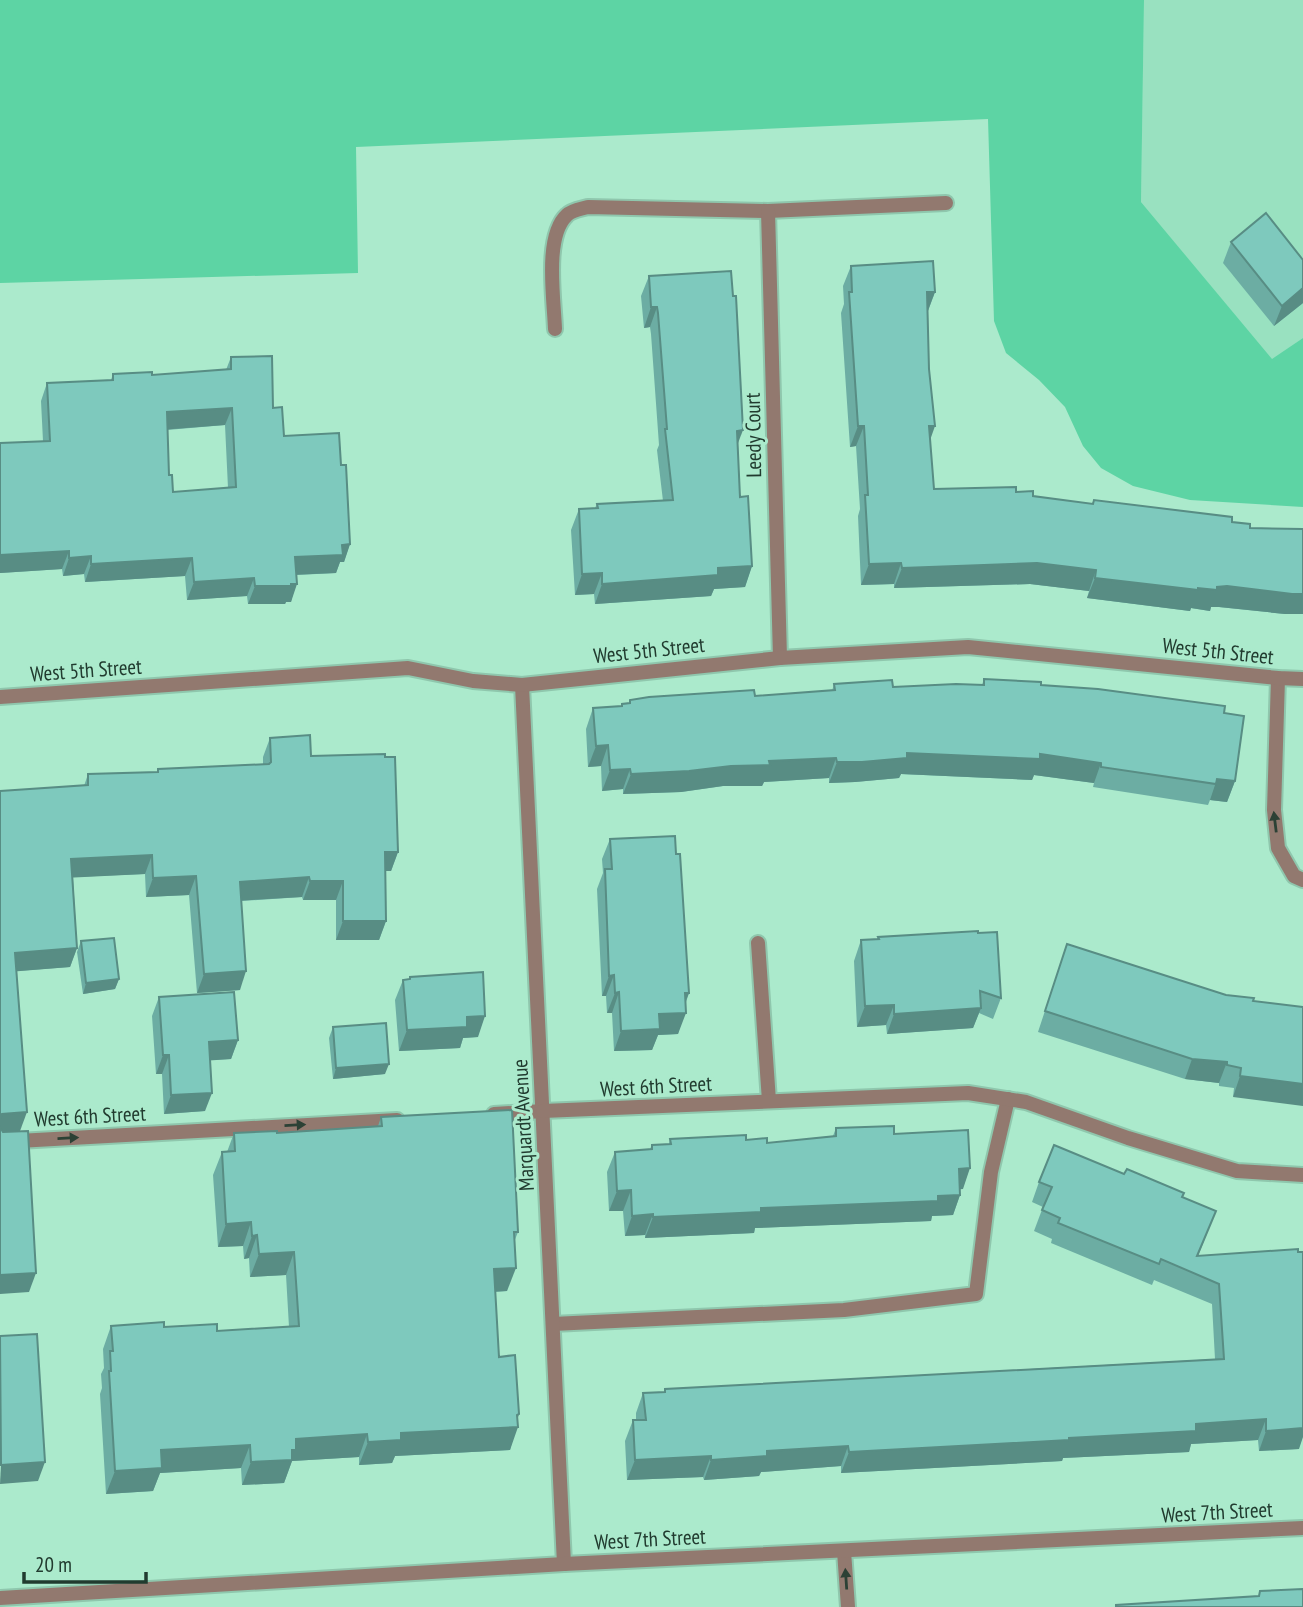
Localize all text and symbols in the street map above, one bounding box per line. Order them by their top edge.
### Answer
street label: Leedy Court [739,392,767,478]
street label: West 5th Street [592,631,706,669]
street label: West 5th Street [1161,632,1275,670]
street label: West 5th Street [29,653,143,687]
one-way arrow [1270,811,1281,833]
street label: Marquardt Avenue [506,1059,540,1191]
street label: West 6th Street [599,1070,713,1102]
street label: West 6th Street [33,1100,147,1132]
one-way arrow [285,1120,307,1131]
one-way arrow [57,1132,79,1143]
street label: West 7th Street [1161,1496,1274,1528]
street label: West 7th Street [594,1523,707,1555]
scale bar [24,1540,147,1584]
text: 20 m [35,1551,72,1578]
one-way arrow [840,1568,851,1590]

